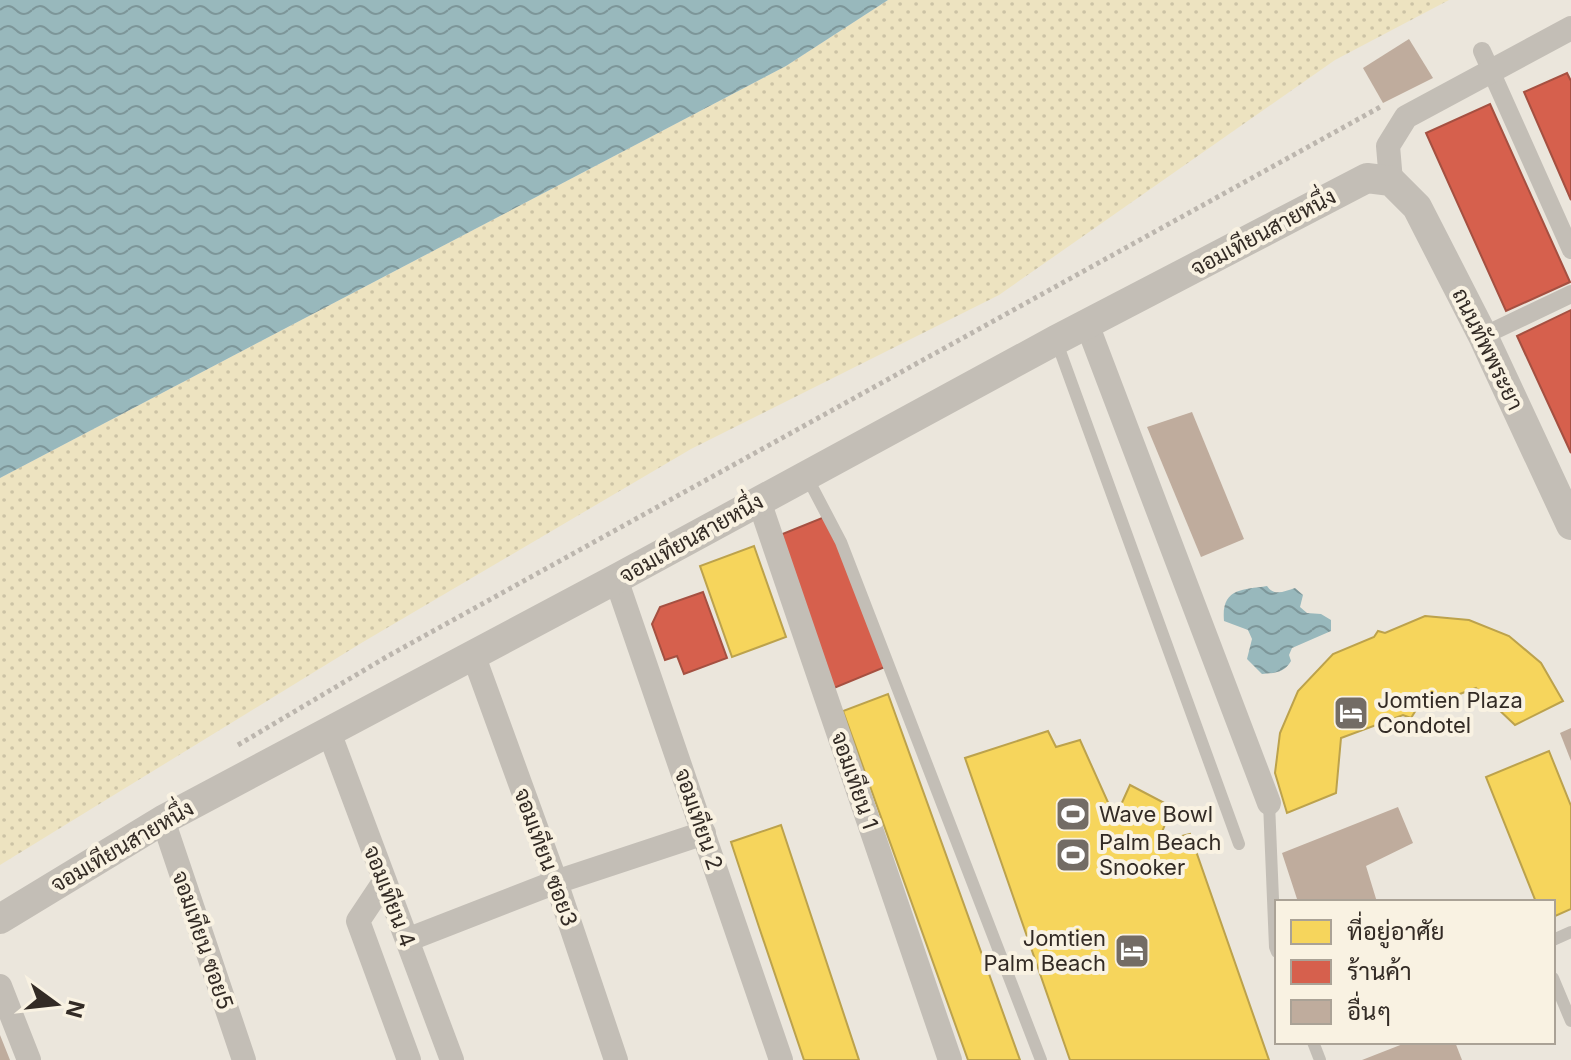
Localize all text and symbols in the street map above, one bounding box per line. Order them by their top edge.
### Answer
street label: จอมเทียนสายหนึ่ง [1183,178,1340,281]
street label: ถนนทัพพระยา [1447,284,1529,414]
street label: จอมเทียนสายหนึ่ง [612,483,768,588]
place label: Jomtien Plaza Condotel [1377,687,1523,738]
hotel icon: Jomtien Plaza Condotel [1332,694,1370,732]
street label: จอมเทียน 1 [826,728,884,832]
street label: จอมเทียน 2 [669,765,729,873]
street label: จอมเทียน ซอย3 [509,784,583,930]
street label: จอมเทียนสายหนึ่ง [43,790,198,897]
sports icon: Wave Bowl [1054,795,1092,833]
place label: Wave Bowl [1099,801,1213,827]
place label: Palm Beach Snooker [1099,829,1222,880]
sports icon: Palm Beach Snooker [1054,836,1092,874]
street label: จอมเทียน 4 [359,841,421,951]
street label: จอมเทียน ซอย5 [167,867,239,1013]
legend [1275,900,1555,1044]
text: ที่อยู่อาศัย [1347,911,1445,949]
place label: Jomtien Palm Beach [983,925,1106,976]
hotel icon: Jomtien Palm Beach [1113,932,1151,970]
text: ร้านค้า [1347,957,1412,986]
north arrow [16,964,96,1044]
text: อื่นๆ [1347,991,1391,1026]
text: N [61,998,90,1021]

